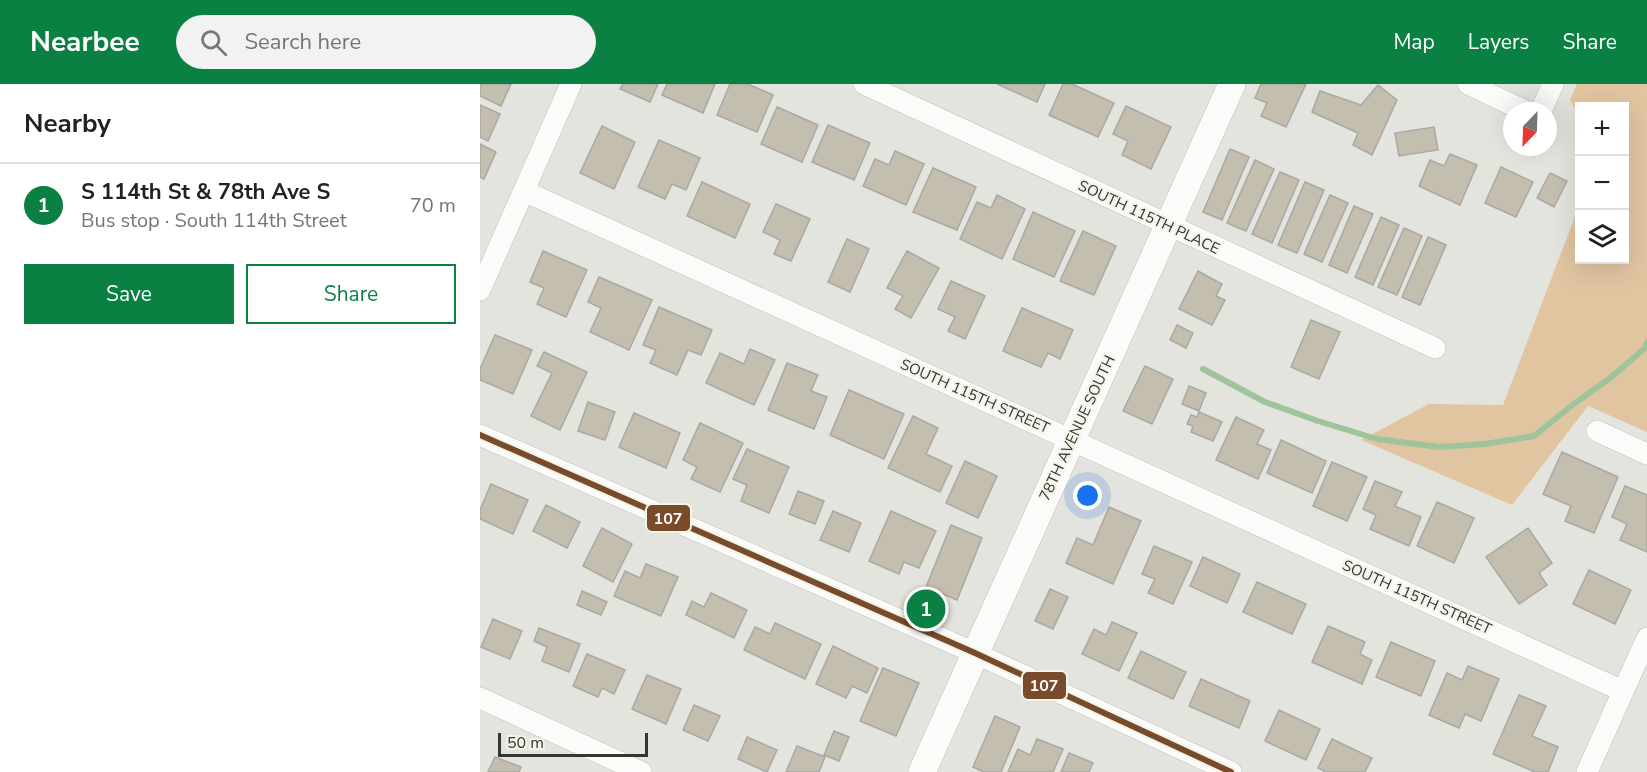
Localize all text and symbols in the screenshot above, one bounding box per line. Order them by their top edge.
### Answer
search box [176,15,596,69]
text: Nearbee [30,23,140,61]
icon: search [197,26,230,59]
text: Search here [245,27,361,57]
text: Map [1393,28,1435,56]
text: Layers [1468,28,1529,56]
text: Share [1562,28,1617,56]
north arrow [1503,102,1557,156]
map controls [1575,102,1629,264]
button: + [1575,102,1629,156]
text: Nearby [24,106,111,141]
button: − [1575,156,1629,210]
street label: SOUTH 115TH PLACE [1075,175,1223,259]
text: S 114th St & 78th Ave S [81,177,330,207]
text: 1 [38,192,50,219]
text: 70 m [410,192,456,219]
text: Bus stop · South 114th Street [81,207,347,234]
button: layers [1575,210,1629,264]
button: Save [24,264,234,324]
button: Share [246,264,456,324]
street label: 78TH AVENUE SOUTH [1035,352,1119,504]
street label: SOUTH 115TH STREET [897,354,1053,438]
your location [1073,481,1102,510]
line badge: 107 [646,504,691,532]
text: 107 [654,508,682,530]
street label: SOUTH 115TH STREET [1339,555,1495,639]
pin: 1 [906,586,946,632]
line badge: 107 [1022,671,1067,700]
text: 107 [1030,675,1058,697]
scale bar [498,730,648,758]
text: 50 m [507,732,544,754]

